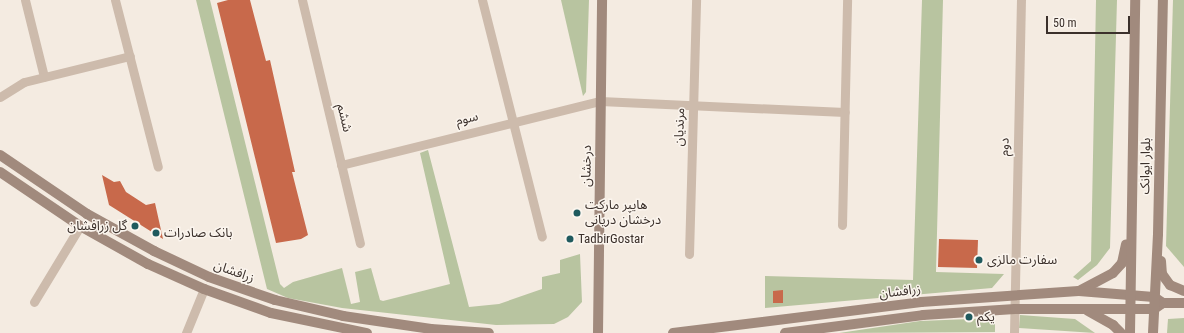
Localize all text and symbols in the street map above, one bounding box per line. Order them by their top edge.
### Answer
scale bar [1048,8,1132,34]
text: 50 m [1053,16,1077,30]
street label: ششم [333,102,355,134]
street label: مرنديان [672,107,688,147]
street label: سوم [454,109,480,129]
street label: بلوار ایوانک [1138,137,1154,195]
street label: دوم [997,138,1013,156]
street label: درخشان [579,145,595,187]
place label: هایپر مارکت درخشان دریانی [585,198,661,229]
marker: هایپر مارکت درخشان دریانی [572,208,582,218]
place label: گل زرافشان [67,218,127,234]
marker: گل زرافشان [130,221,140,231]
place label: بانک صادرات [164,225,233,241]
marker: بانک صادرات [151,228,161,238]
place label: TadbirGostar [578,231,644,247]
marker: TadbirGostar [565,234,575,244]
place label: سفارت مالزی [987,252,1057,268]
marker: سفارت مالزی [974,255,984,265]
street label: زرافشان [212,258,256,286]
street label: زرافشان [878,282,922,302]
place label: یکم [977,309,995,325]
marker: یکم [964,312,974,322]

